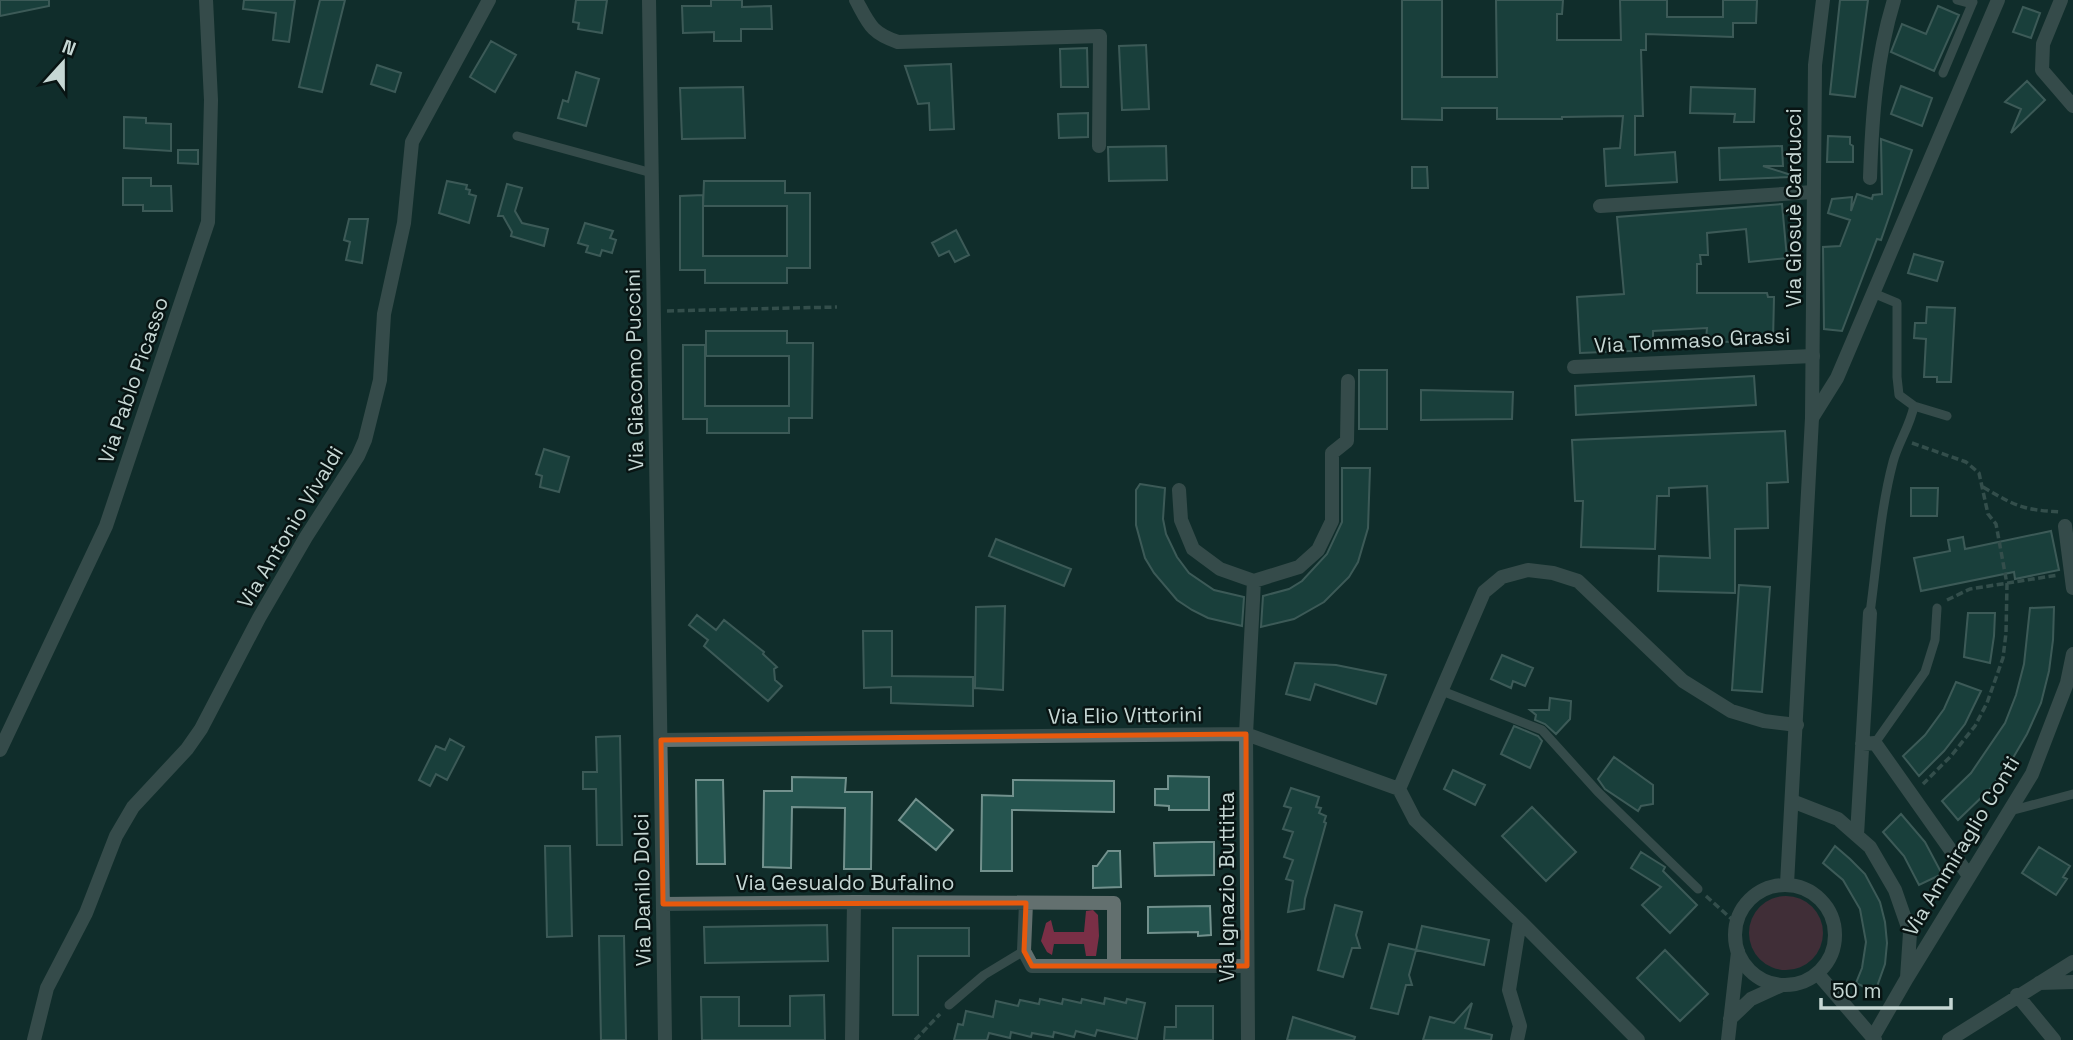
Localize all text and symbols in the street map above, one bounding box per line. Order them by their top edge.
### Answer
north arrow [28,28,98,98]
text: N [58,34,79,62]
street label: Via Giosuè Carducci [1780,108,1807,308]
street label: Via Giacomo Puccini [619,269,649,471]
street label: Via Pablo Picasso [92,293,174,467]
street label: Via Tommaso Grassi [1593,321,1791,359]
street label: Via Antonio Vivaldi [231,441,349,613]
street label: Via Elio Vittorini [1048,700,1202,730]
street label: Via Ammiraglio Conti [1897,751,2025,941]
street label: Via Ignazio Buttitta [1213,792,1240,982]
street label: Via Danilo Dolci [627,813,657,967]
street label: Via Gesualdo Bufalino [736,869,954,896]
scale bar [1821,967,1951,1011]
text: 50 m [1832,977,1882,1004]

